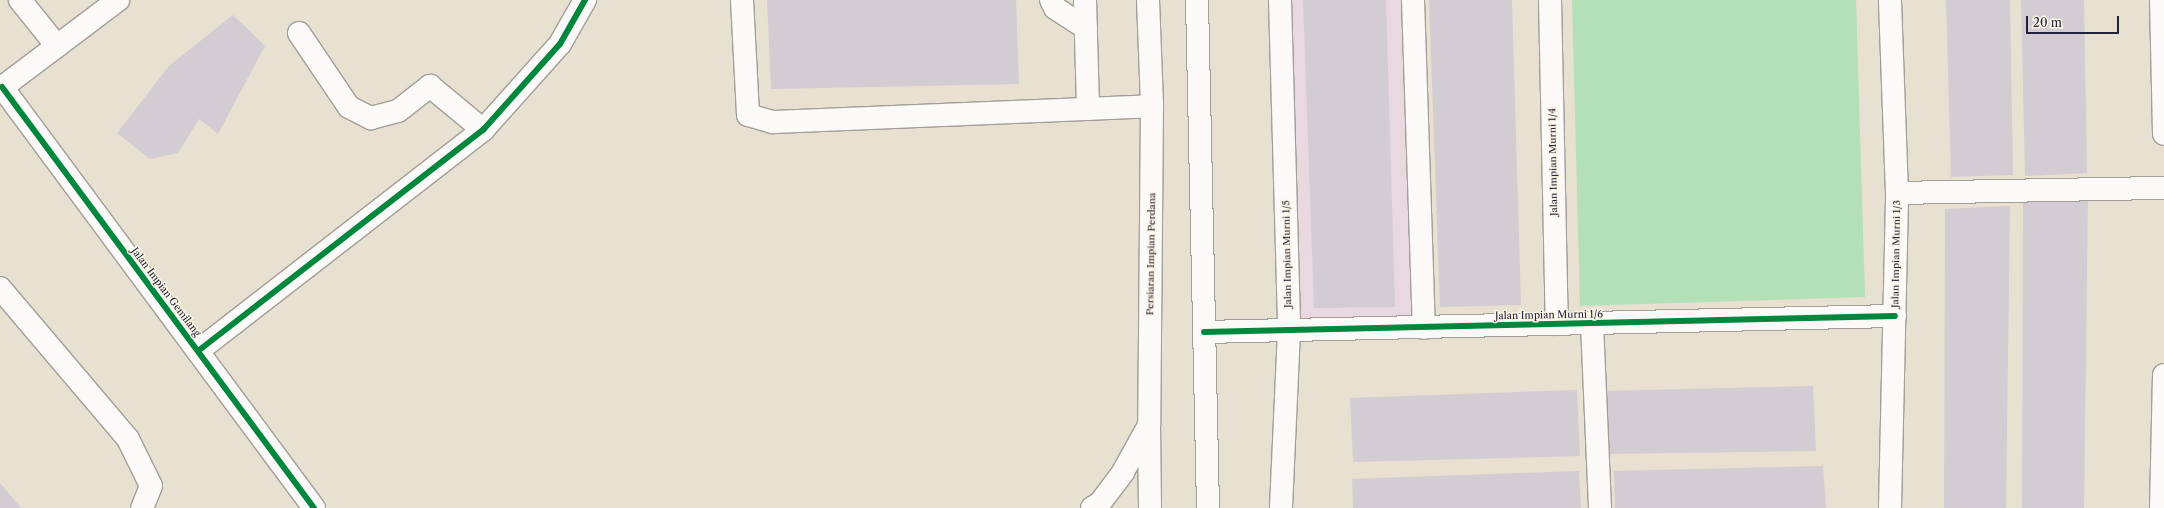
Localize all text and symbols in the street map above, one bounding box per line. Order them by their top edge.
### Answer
scale bar [2028,8,2121,34]
text: 20 m [2033,15,2062,30]
street label: Jalan Impian Murni 1/4 [1546,108,1560,216]
street label: Persiaran Impian Perdana [1144,193,1158,315]
street label: Jalan Impian Murni 1/5 [1280,200,1294,308]
street label: Jalan Impian Murni 1/3 [1889,200,1903,308]
street label: Jalan Impian Gemilang [129,245,203,339]
street label: Jalan Impian Murni 1/6 [1495,308,1603,322]

